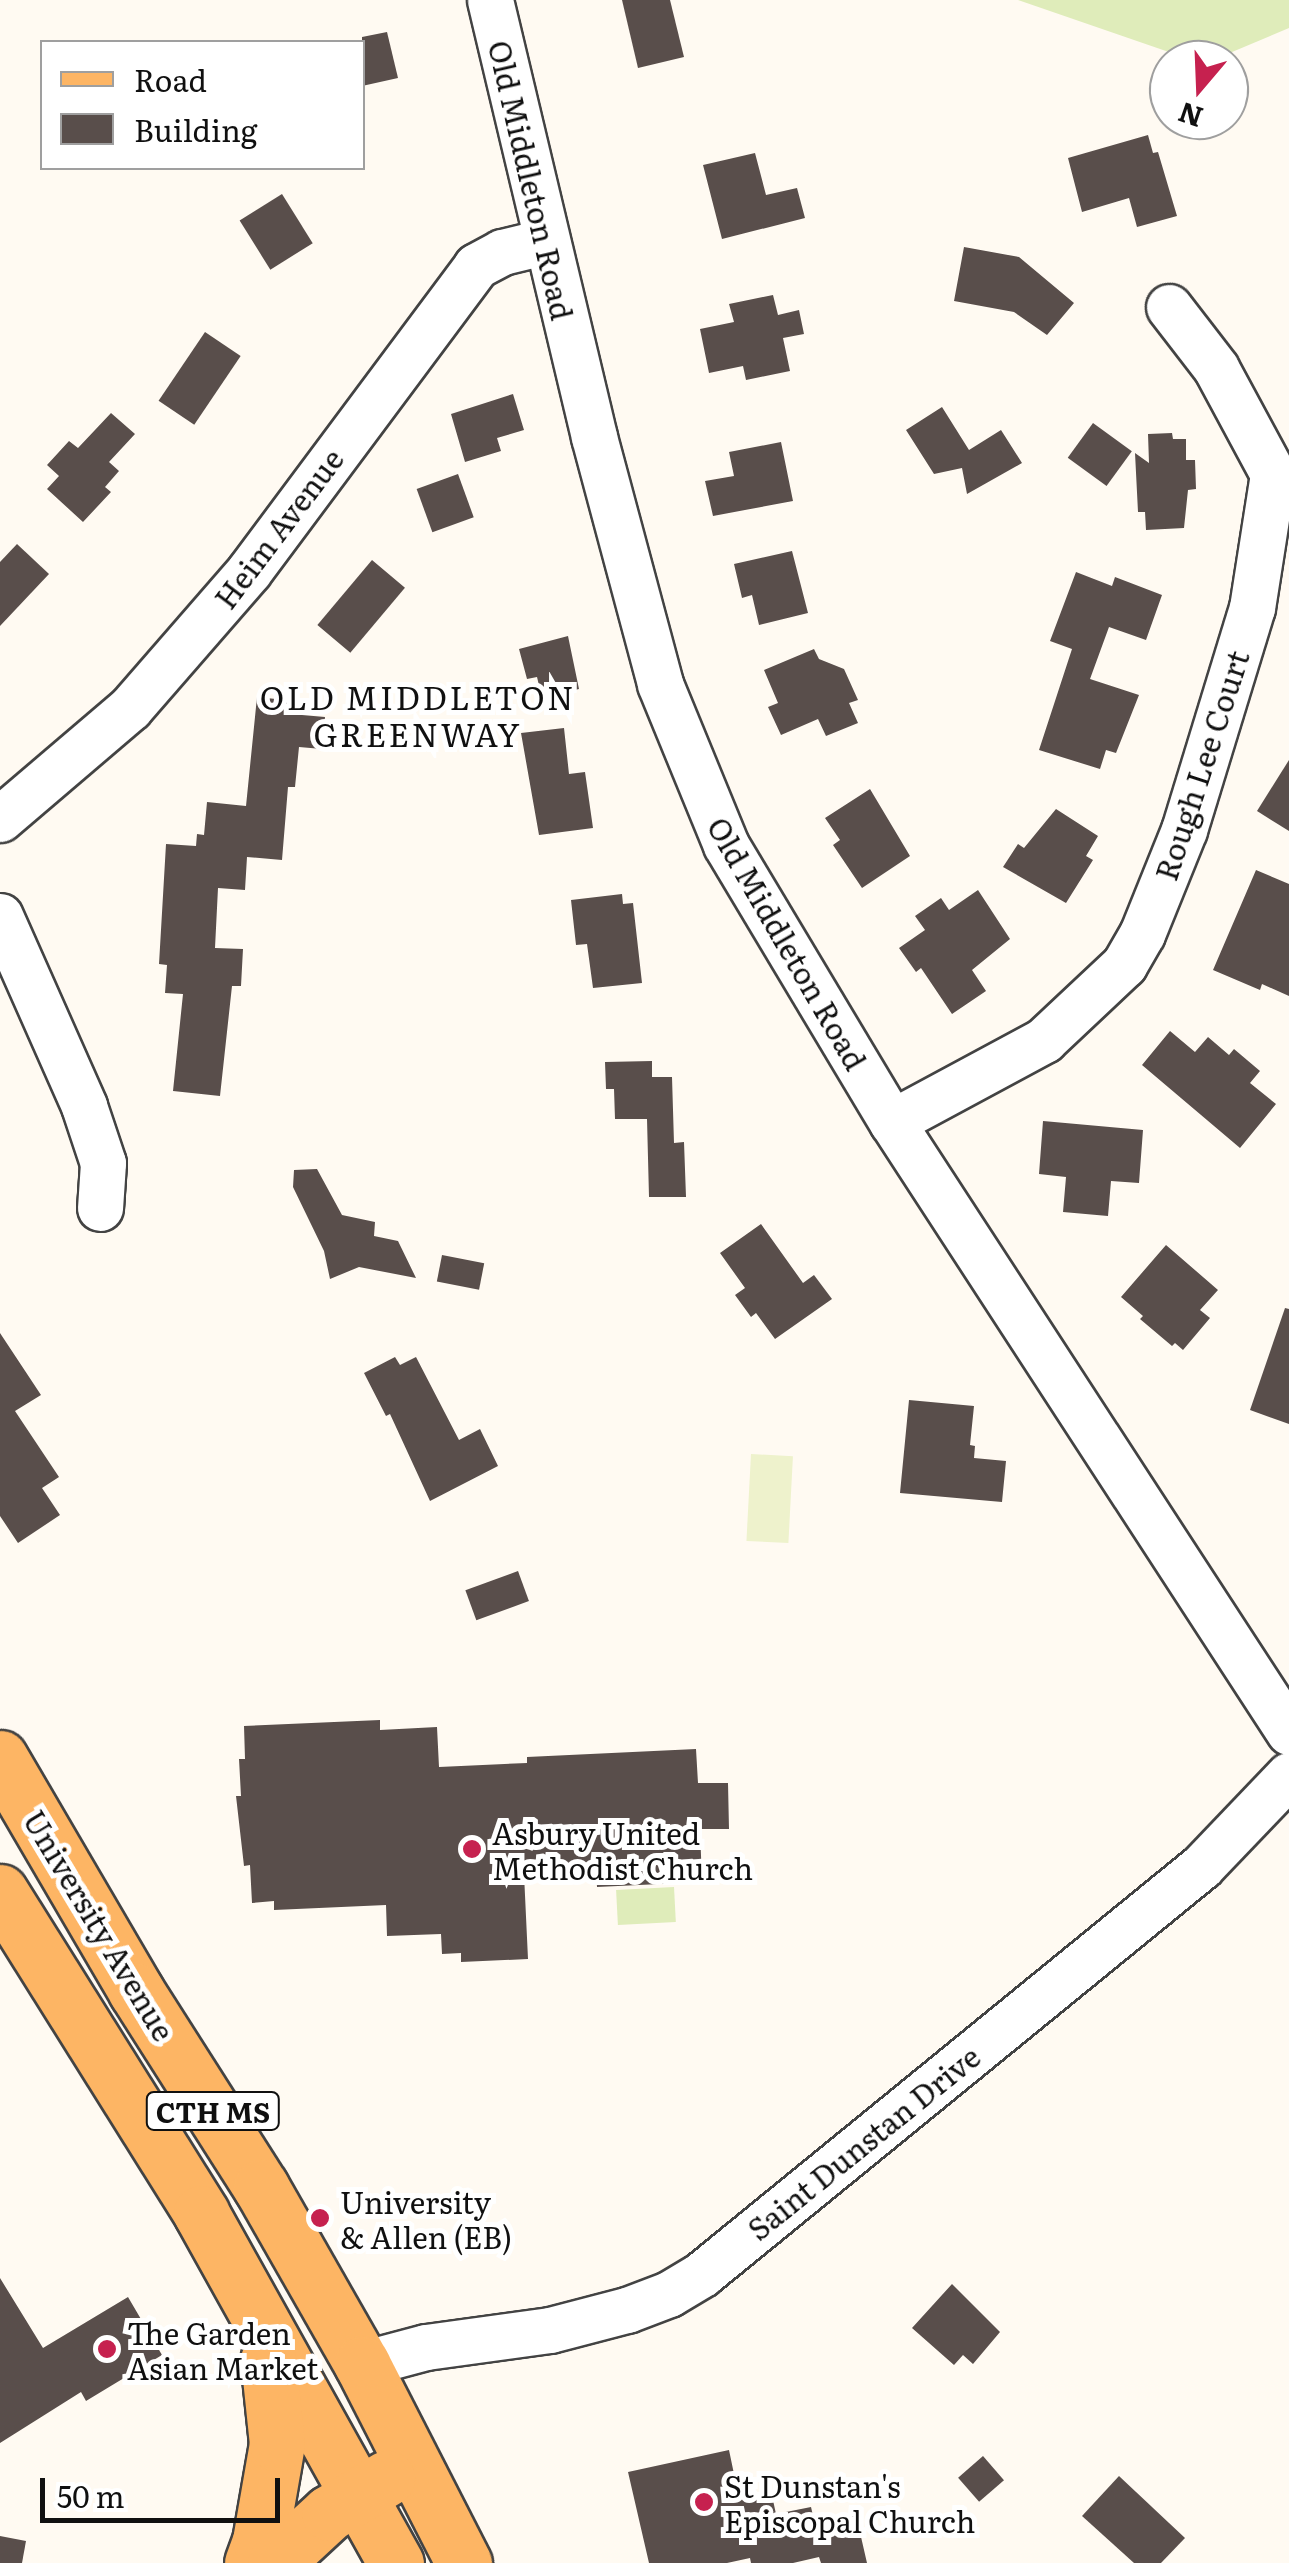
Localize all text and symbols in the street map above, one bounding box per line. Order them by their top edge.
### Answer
street label: Old Middleton Road [482,37,582,323]
legend [40,40,365,170]
north arrow [1149,40,1249,140]
text: Road [134,57,207,101]
text: N [1172,93,1208,140]
text: Building [134,107,258,151]
street label: Heim Avenue [206,441,350,615]
street label: Rough Lee Court [1147,646,1255,884]
district label: OLD MIDDLETON GREENWAY [260,678,576,753]
street label: Old Middleton Road [701,810,875,1076]
street label: University Avenue [17,1803,183,2047]
place label: Asbury United Methodist Church [492,1814,753,1884]
marker: Asbury United Methodist Church [461,1838,483,1860]
street label: Saint Dunstan Drive [740,2037,986,2247]
road number: CTH MS [146,2088,280,2134]
place label: University & Allen (EB) [340,2183,512,2254]
marker: University & Allen (EB) [309,2207,331,2229]
place label: The Garden Asian Market [127,2314,318,2384]
marker: The Garden Asian Market [96,2338,118,2360]
scale bar [45,2458,285,2520]
place label: St Dunstan's Episcopal Church [724,2467,975,2538]
text: 50 m [57,2473,125,2517]
marker: St Dunstan's Episcopal Church [693,2491,715,2513]

